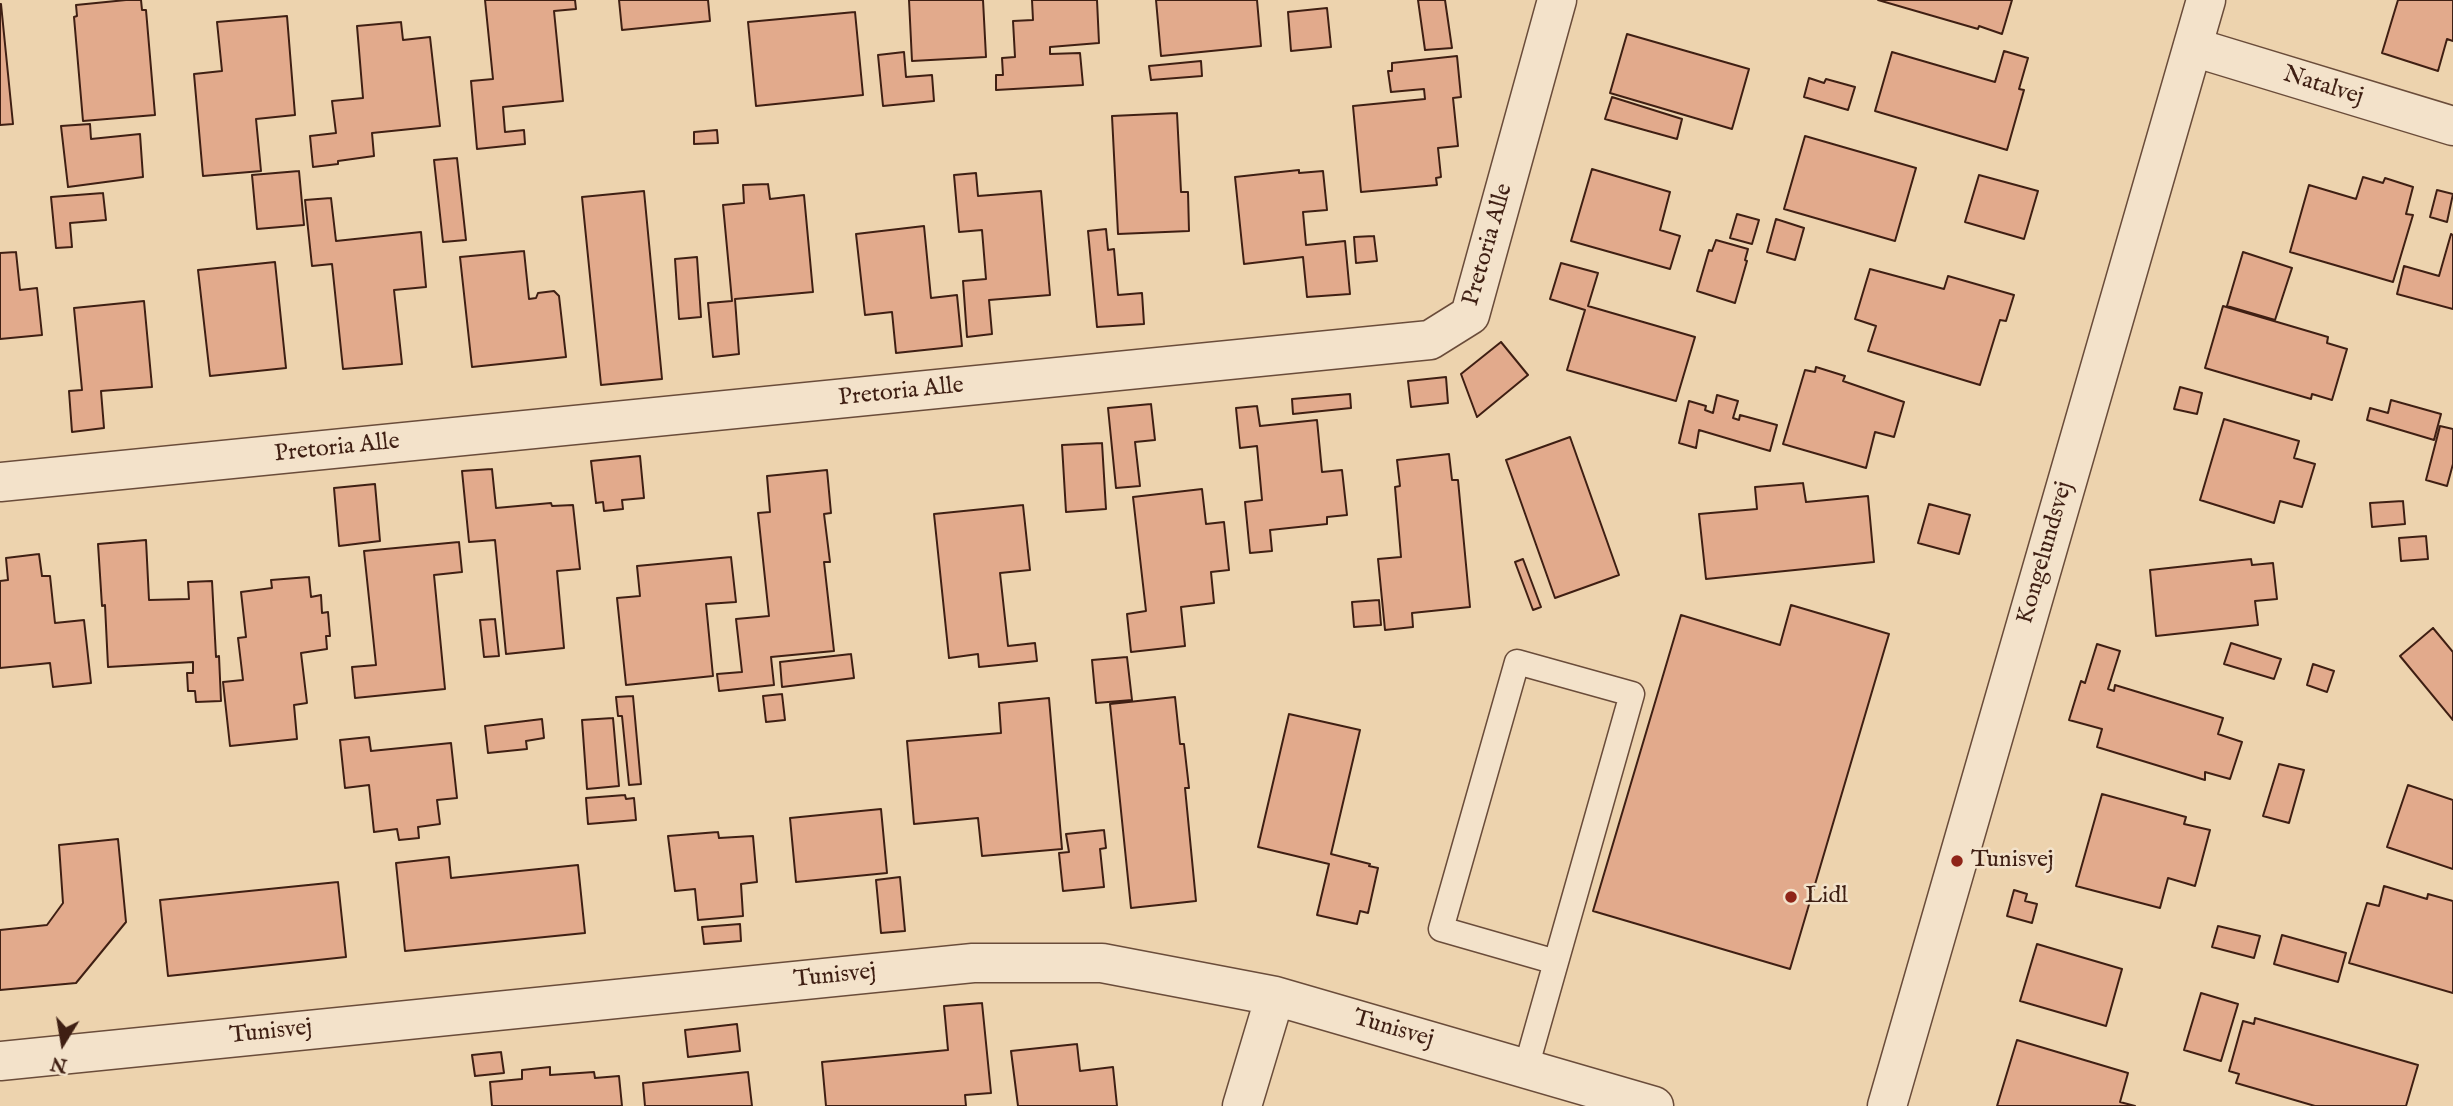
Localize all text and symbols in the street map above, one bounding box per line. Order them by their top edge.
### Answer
street label: Natalvej [2279,61,2367,113]
street label: Pretoria Alle [1458,181,1520,309]
street label: Pretoria Alle [837,372,965,414]
street label: Pretoria Alle [273,428,401,470]
street label: Kongelundsvej [2012,478,2080,628]
place label: Tunisvej [1971,847,2054,875]
marker: Tunisvej [1949,853,1965,869]
place label: Lidl [1805,883,1848,911]
marker: Lidl [1783,889,1799,905]
street label: Tunisvej [792,958,878,996]
street label: Tunisvej [1349,1005,1437,1055]
north arrow [28,1008,98,1078]
street label: Tunisvej [228,1014,314,1052]
text: N [49,1050,69,1077]

